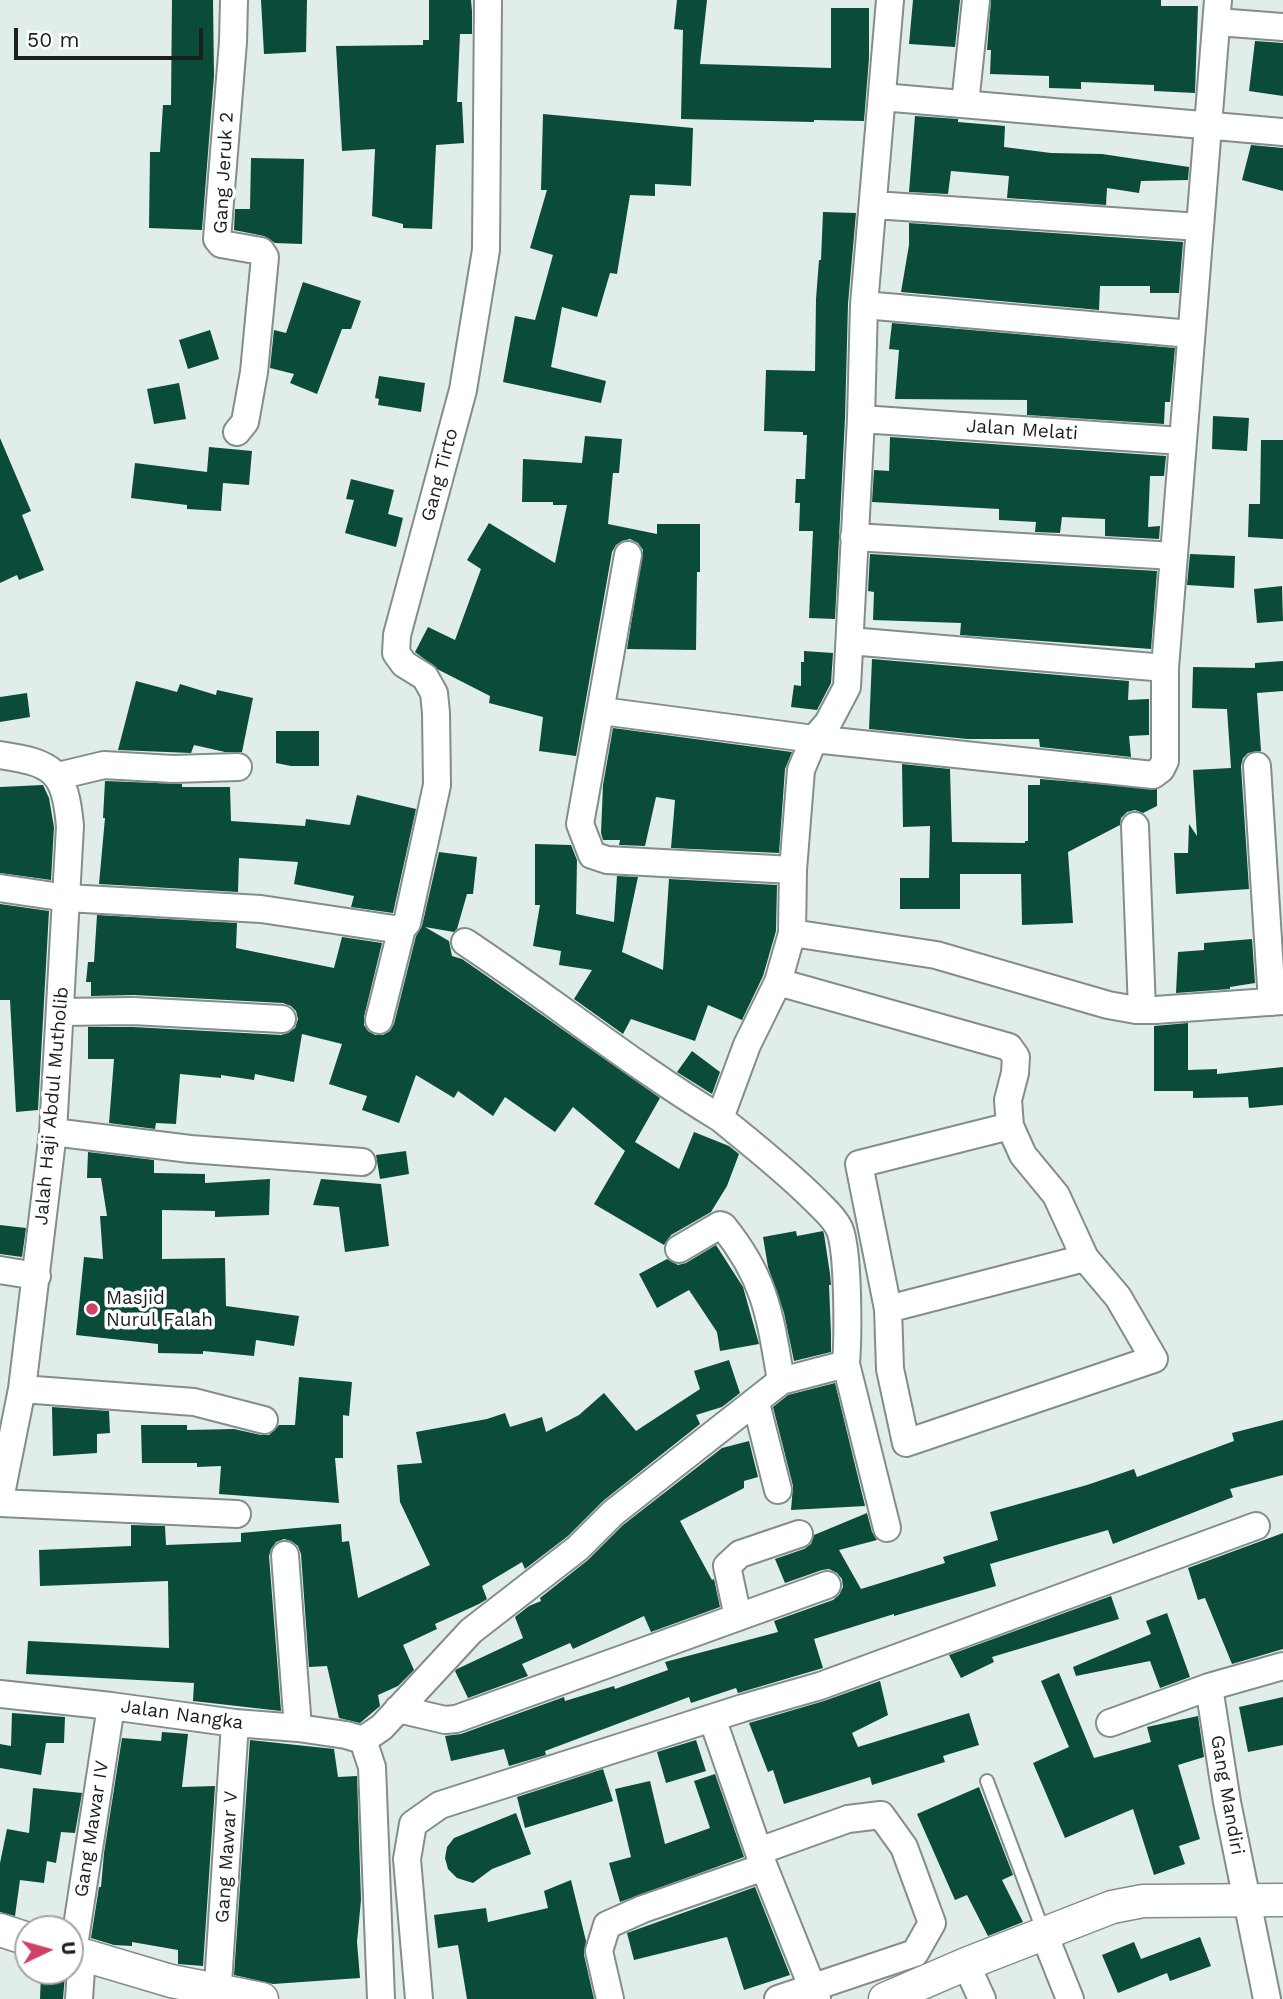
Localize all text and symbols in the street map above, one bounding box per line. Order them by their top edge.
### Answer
scale bar [18,14,206,58]
text: 50 m [27,27,79,52]
street label: Gang Jeruk 2 [209,111,239,235]
street label: Jalan Melati [965,415,1079,445]
street label: Gang Tirto [417,426,463,524]
street label: Jalah Haji Abdul Mutholib [30,986,74,1226]
place label: Masjid Nurul Falah [106,1287,213,1331]
marker: Masjid Nurul Falah [84,1301,100,1317]
street label: Jalan Nangka [119,1695,245,1735]
street label: Gang Mandiri [1205,1733,1249,1857]
street label: Gang Mawar IV [70,1759,114,1899]
street label: Gang Mawar V [211,1790,243,1924]
north arrow [14,1915,84,1985]
text: U [56,1941,80,1956]

